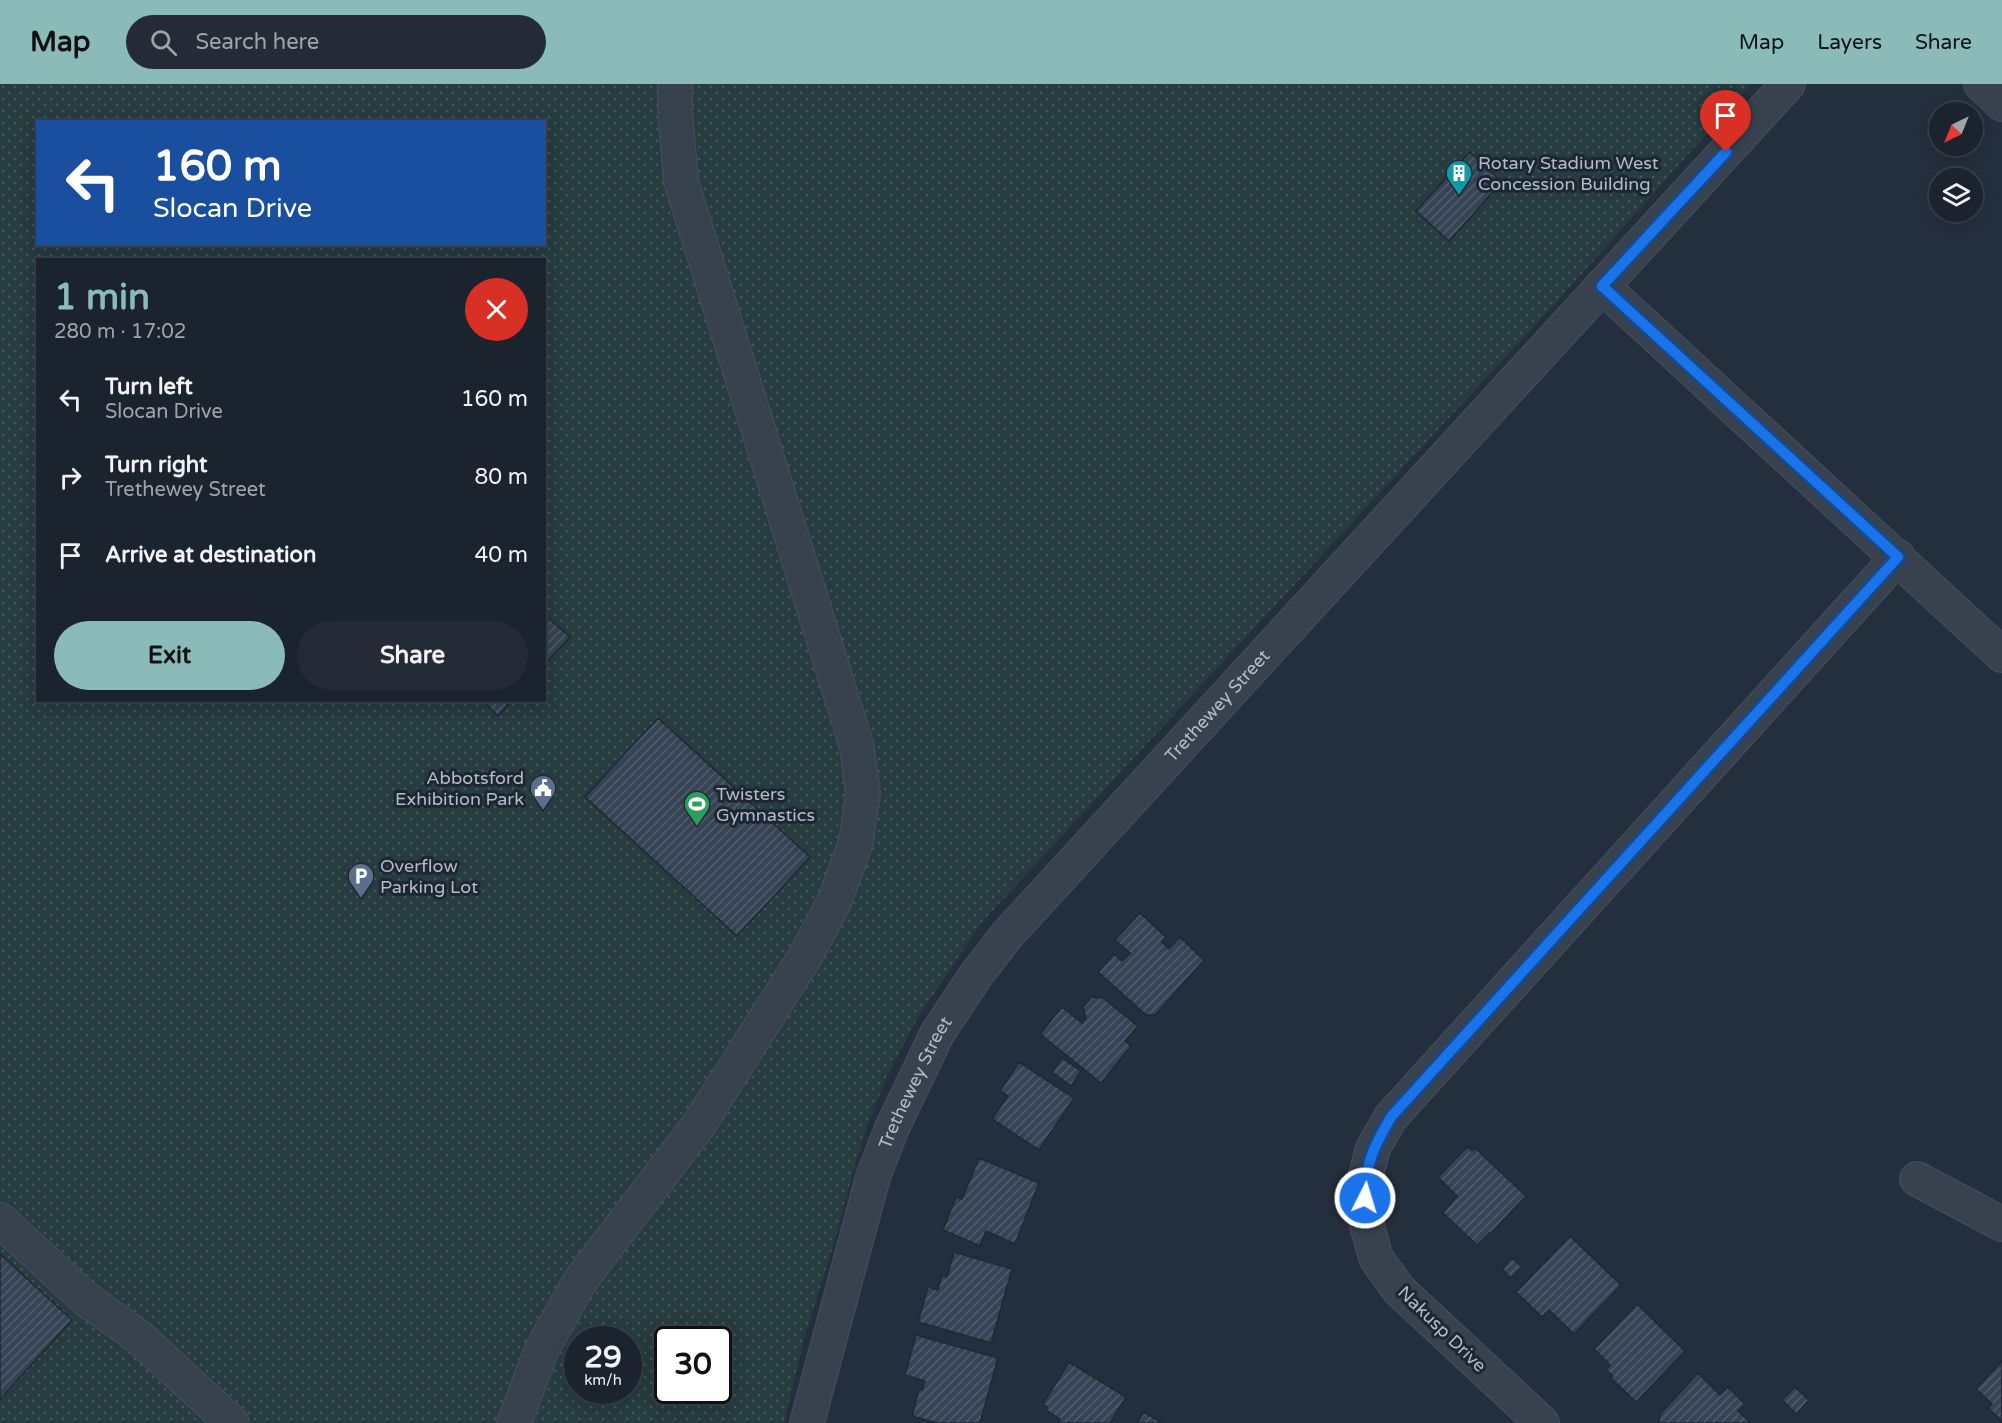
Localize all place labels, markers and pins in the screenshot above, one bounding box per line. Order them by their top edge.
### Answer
pin [1700,90,1751,152]
place label: Rotary Stadium West Concession Building [1478,152,1659,195]
building icon: Rotary Stadium West Concession Building [1444,158,1474,196]
place label: Abbotsford Exhibition Park [395,767,524,810]
public building icon: Abbotsford Exhibition Park [528,773,558,811]
place label: Twisters Gymnastics [716,783,815,826]
sports icon: Twisters Gymnastics [682,789,712,827]
place label: Overflow Parking Lot [380,855,478,898]
parking icon: Overflow Parking Lot [346,861,376,899]

